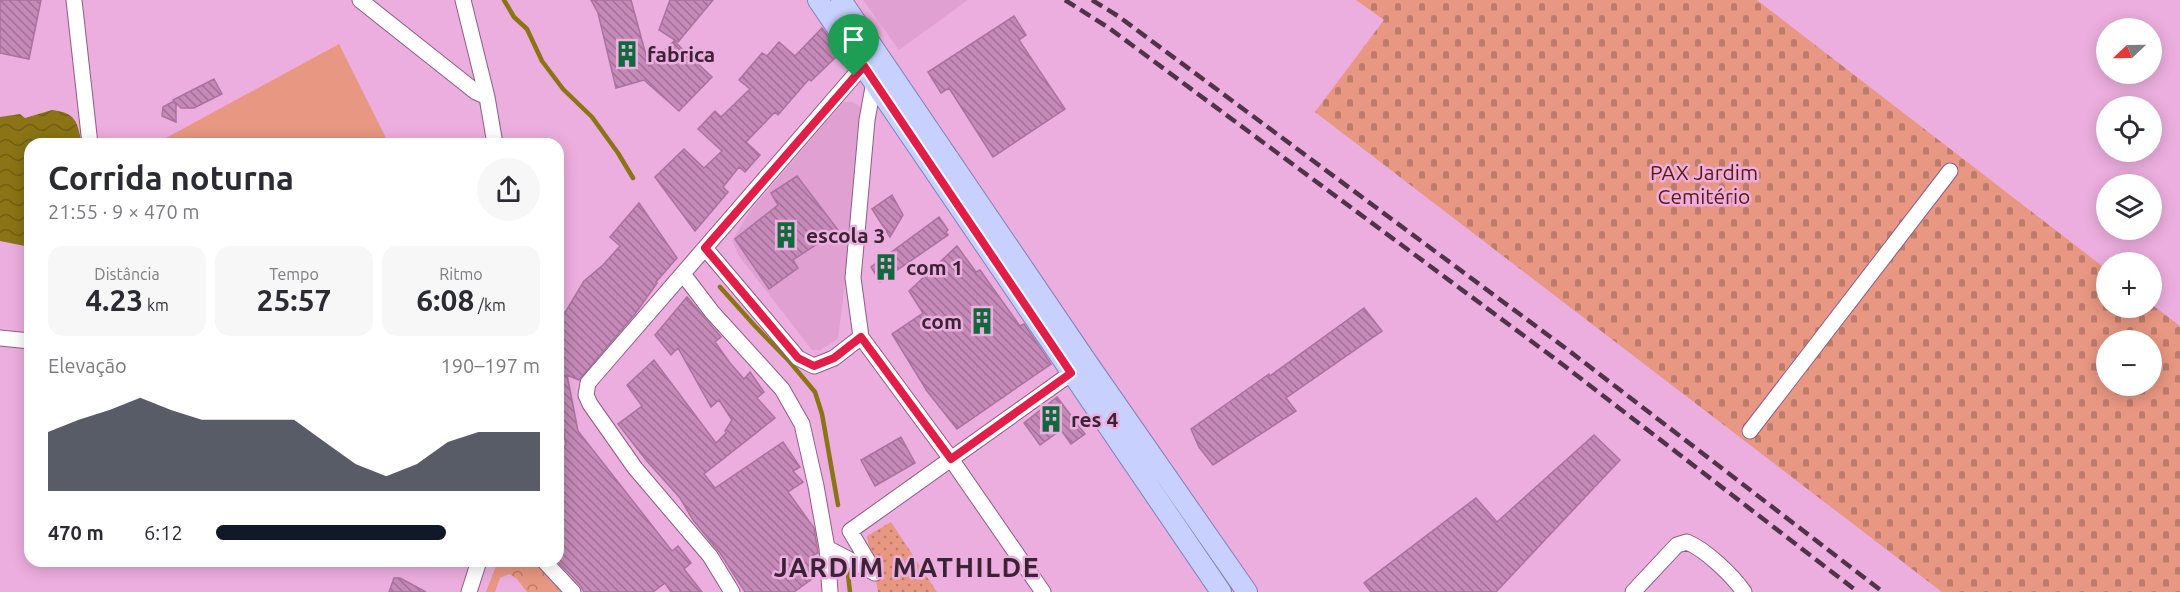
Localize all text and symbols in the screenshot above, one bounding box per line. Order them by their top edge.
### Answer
pin [828,14,879,76]
north arrow [2096,18,2162,84]
map controls [2096,18,2162,396]
icon: arrive [837,23,870,56]
building icon: fabrica [612,39,642,69]
place label: fabrica [647,42,715,66]
button: locate [2096,96,2162,162]
button: share [477,158,540,221]
text: Corrida noturna [48,159,294,196]
park label: PAX Jardim Cemitério [1650,160,1758,208]
button: layers [2096,174,2162,240]
text: 21:55 · 9 × 470 m [48,200,200,223]
building icon: escola 3 [771,220,801,250]
place label: escola 3 [806,223,885,247]
building icon: com 1 [871,252,901,282]
button: + [2096,252,2162,318]
place label: com 1 [906,255,963,279]
text: Distância [94,265,160,283]
text: Tempo [269,265,319,283]
text: Ritmo [439,265,483,283]
text: 4.23 [85,283,143,317]
text: 25:57 [256,283,332,317]
text: 6:08 [416,283,474,317]
text: km [143,296,169,314]
text: /km [474,296,506,314]
building icon: com [967,306,997,336]
place label: com [921,309,962,333]
button: − [2096,330,2162,396]
text: Elevação [48,354,127,377]
text: 190–197 m [441,354,540,377]
building icon: res 4 [1036,404,1066,434]
place label: res 4 [1071,407,1118,431]
text: 470 m [48,521,104,544]
text: 6:12 [144,521,183,544]
district label: JARDIM MATHILDE [774,552,1040,582]

